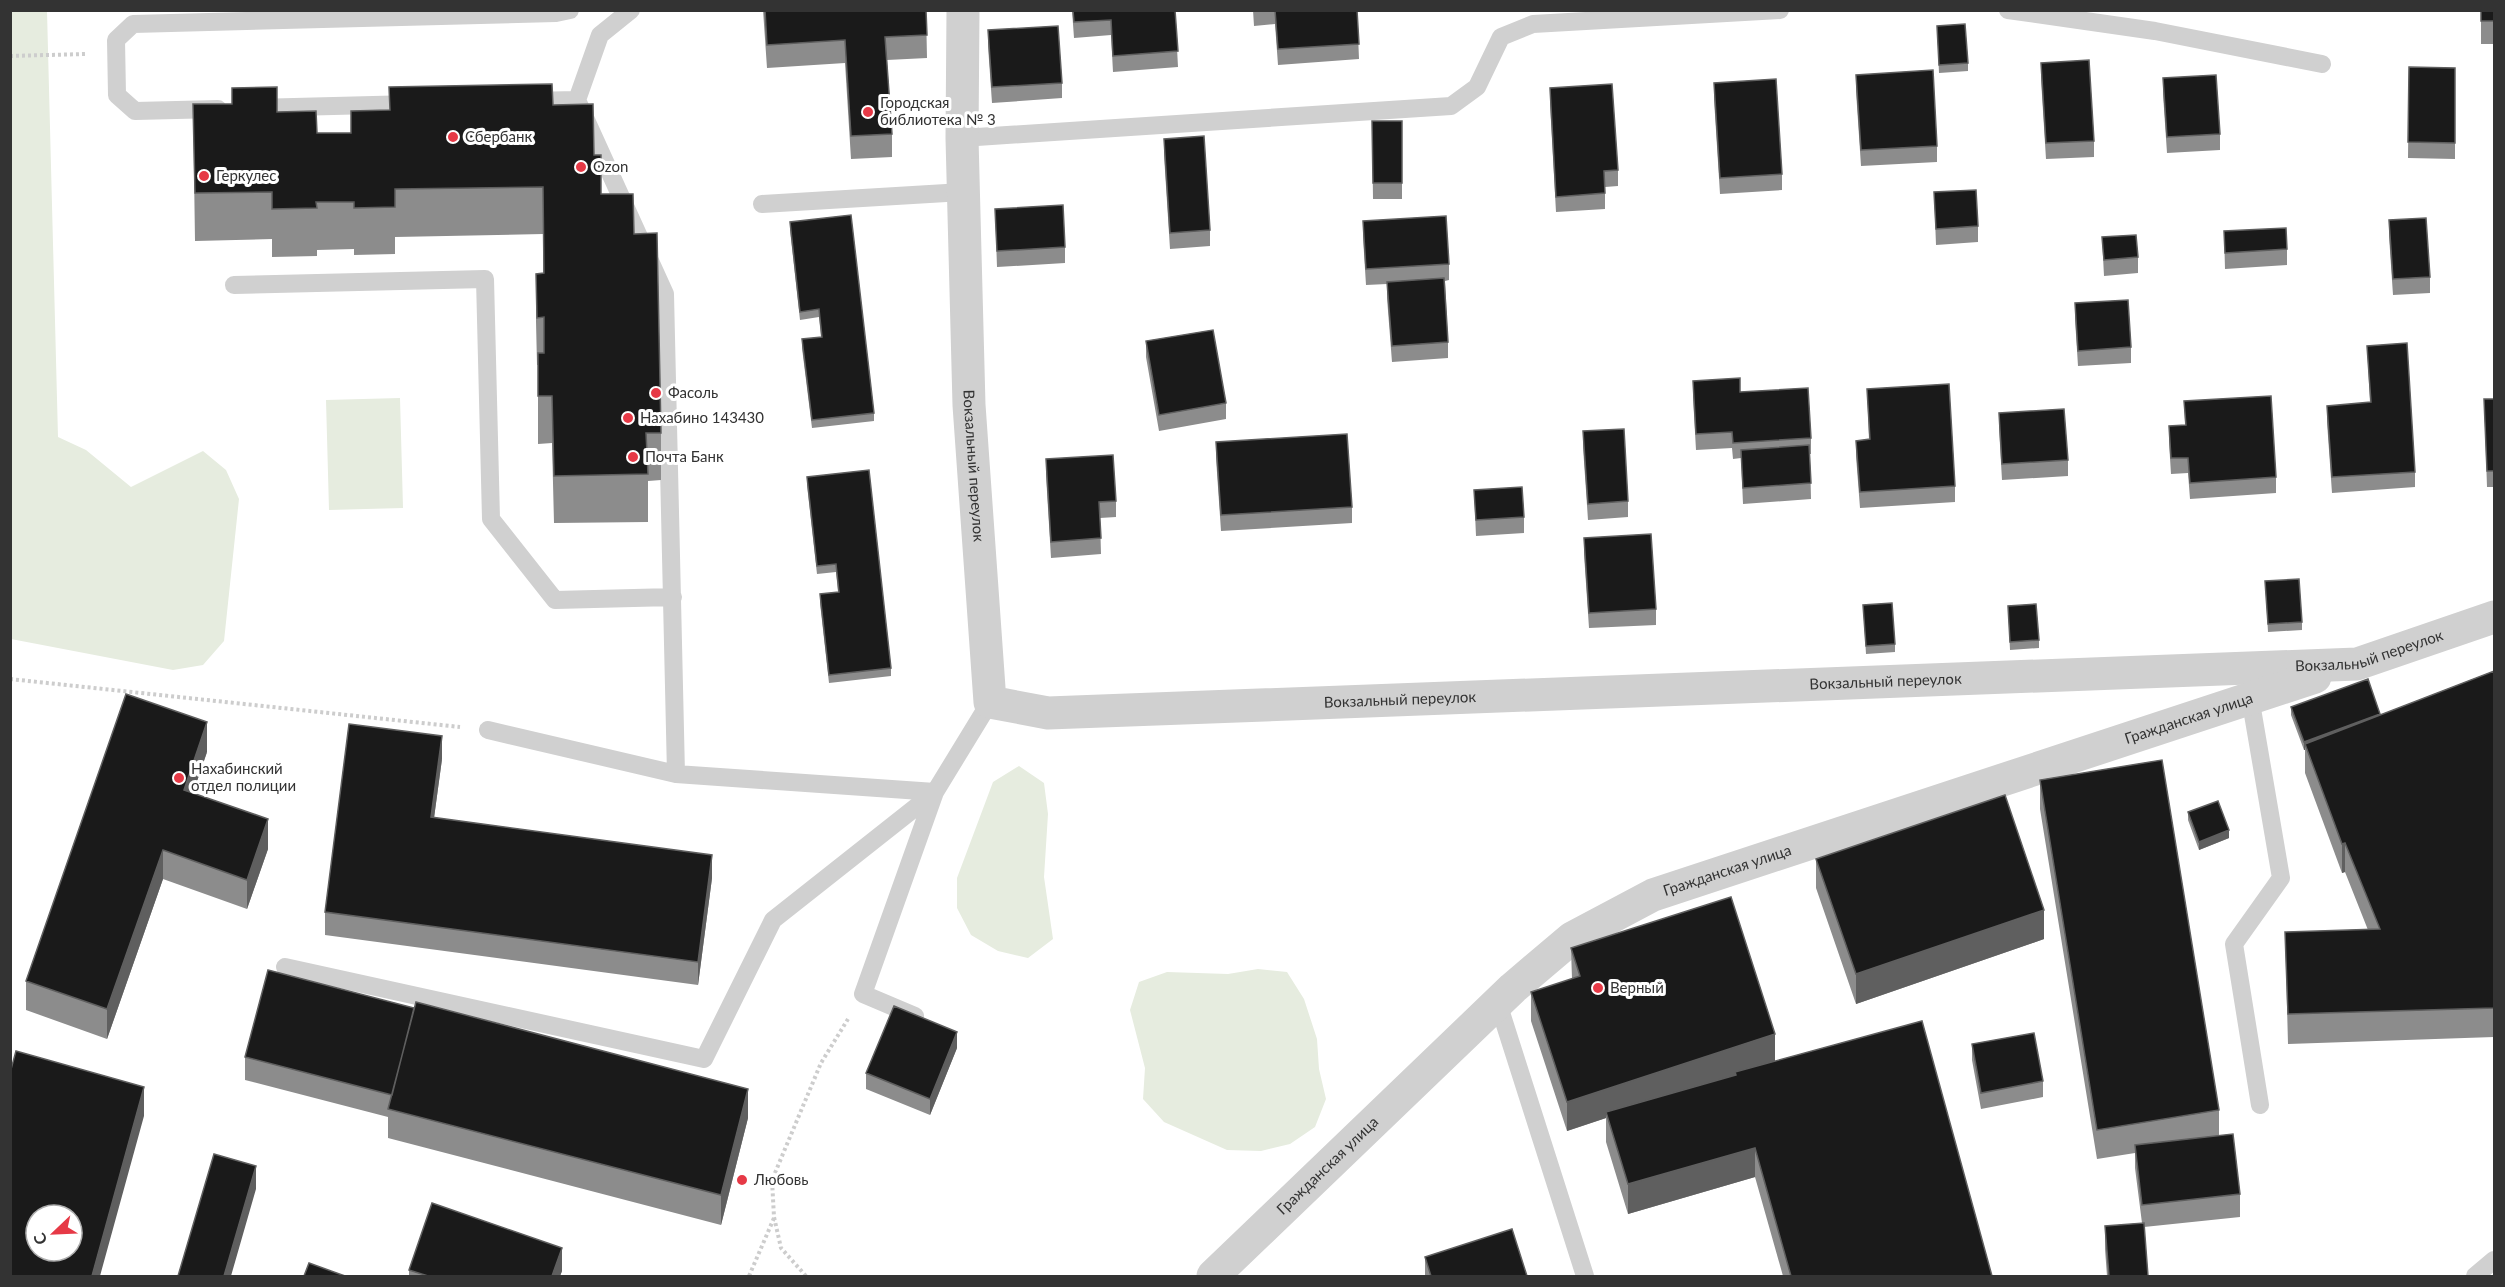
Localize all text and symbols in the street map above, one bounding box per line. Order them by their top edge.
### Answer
place label: Городская библиотека № 3 [880,93,996,128]
marker: Городская библиотека № 3 [861,105,875,119]
place label: Сбербанк [465,127,533,145]
marker: Сбербанк [446,130,460,144]
place label: Ozon [593,157,628,175]
marker: Ozon [574,160,588,174]
place label: Геркулес [216,166,276,184]
marker: Геркулес [197,169,211,183]
place label: Фасоль [668,383,718,401]
marker: Фасоль [649,386,663,400]
street label: Вокзальный переулок [961,389,989,543]
place label: Нахабино 143430 [640,408,764,426]
marker: Нахабино 143430 [621,411,635,425]
place label: Почта Банк [645,447,724,465]
marker: Почта Банк [626,450,640,464]
street label: Вокзальный переулок [2295,625,2445,674]
street label: Вокзальный переулок [1809,669,1962,692]
street label: Вокзальный переулок [1323,687,1477,711]
street label: Гражданская улица [2122,688,2255,747]
place label: Нахабинский отдел полиции [191,759,296,794]
marker: Нахабинский отдел полиции [172,771,186,785]
street label: Гражданская улица [1660,840,1793,899]
place label: Верный [1610,978,1664,996]
marker: Верный [1591,981,1605,995]
street label: Гражданская улица [1272,1112,1382,1218]
place label: Любовь [753,1170,808,1188]
marker: Любовь [735,1173,749,1187]
north arrow [24,1203,84,1263]
text: С [29,1230,51,1248]

